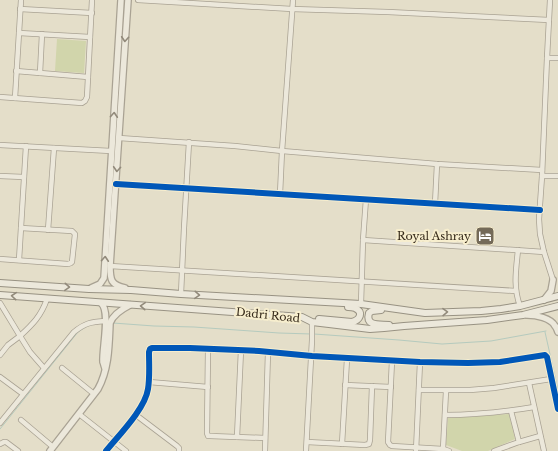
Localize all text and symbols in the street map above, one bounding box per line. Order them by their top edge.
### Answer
one-way arrow [121,36,130,42]
one-way arrow [109,112,118,118]
one-way arrow [112,166,121,172]
hotel icon: Royal Ashray [474,225,496,247]
place label: Royal Ashray [397,229,471,243]
one-way arrow [100,256,109,262]
one-way arrow [64,283,70,292]
one-way arrow [194,291,200,300]
one-way arrow [11,292,17,301]
one-way arrow [140,301,146,310]
street label: Dadri Road [235,305,301,325]
one-way arrow [442,308,448,316]

